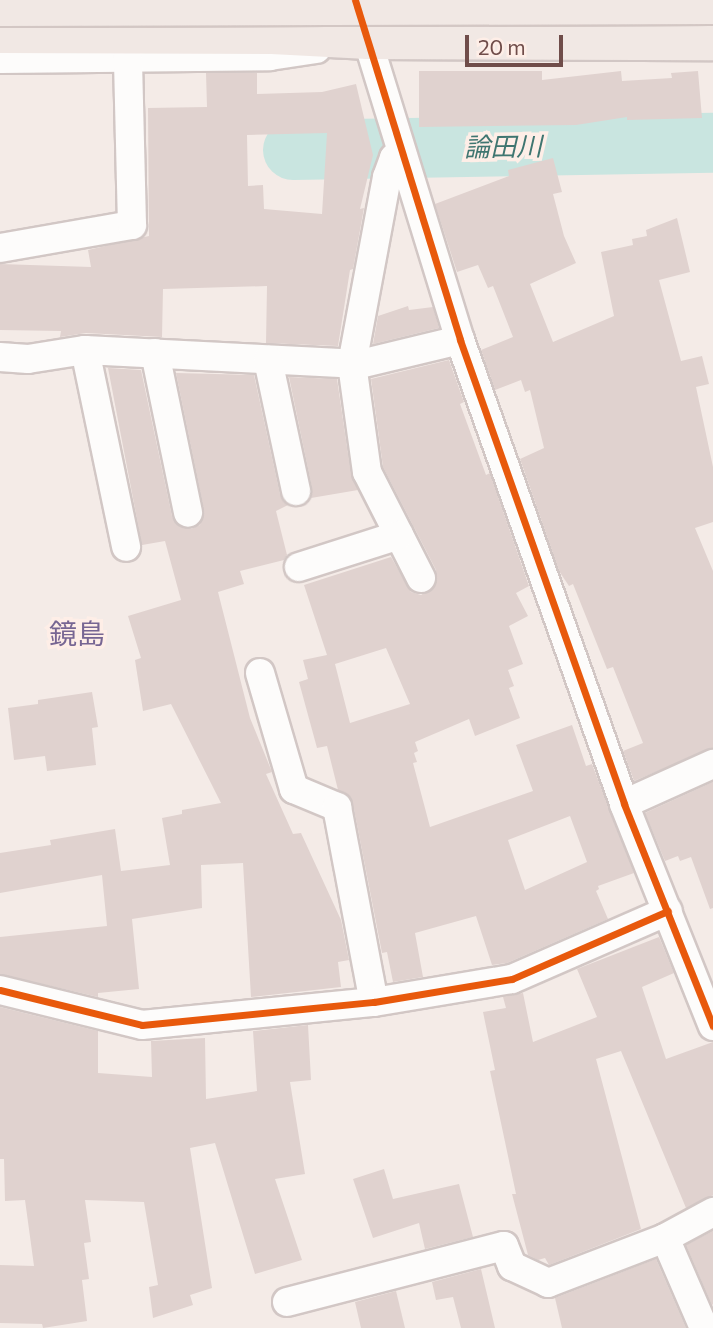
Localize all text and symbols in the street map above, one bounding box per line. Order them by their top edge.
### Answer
scale bar [468,21,566,65]
text: 20 m [478,34,526,59]
water label: 論田川 [464,130,542,162]
district label: 鏡島 [49,616,105,650]

